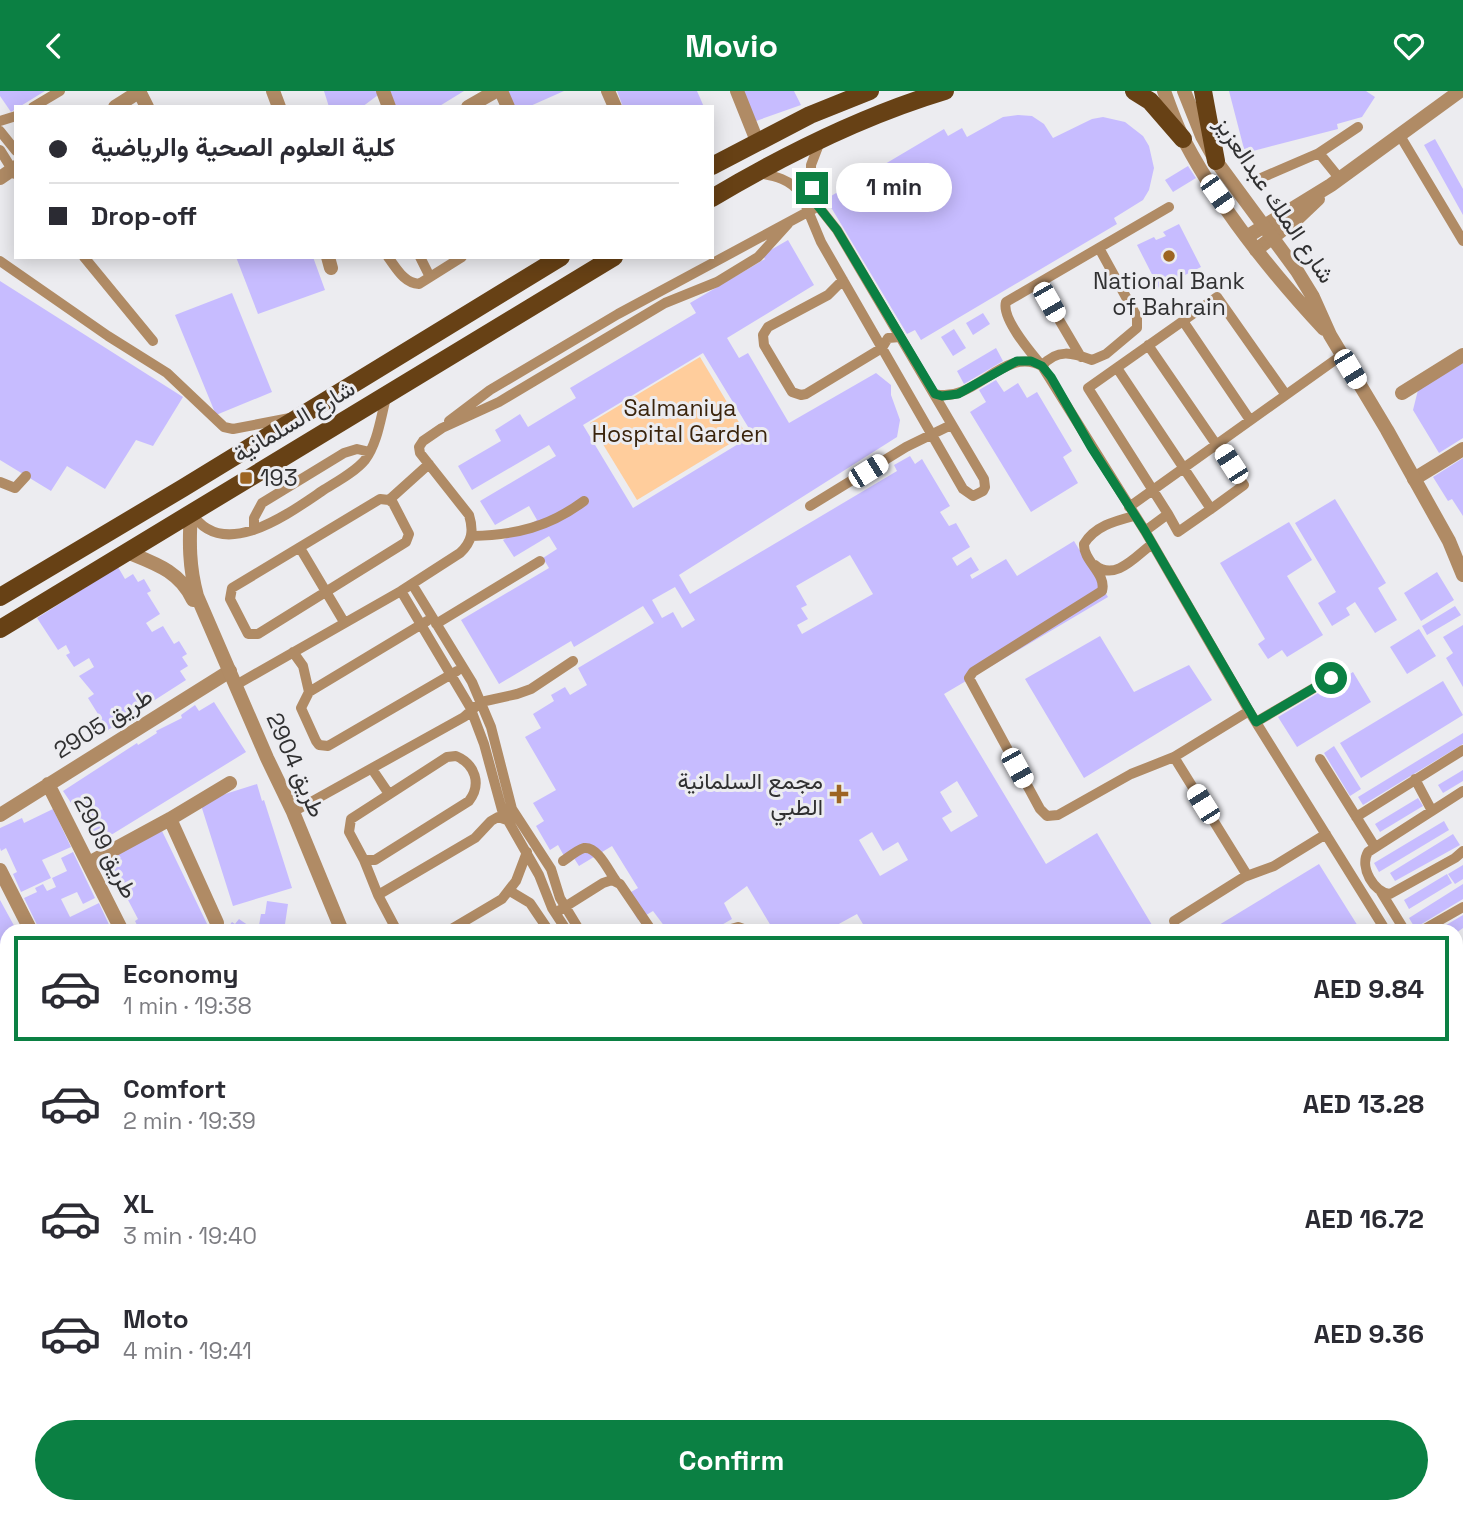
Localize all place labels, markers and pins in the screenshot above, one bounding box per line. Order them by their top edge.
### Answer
marker: National Bank of Bahrain [1161,248,1177,264]
place label: National Bank of Bahrain [1093,266,1245,322]
place label: 193 [260,463,298,493]
marker: 193 [238,470,254,486]
place label: مجمع السلمانية الطبي [677,766,823,826]
marker: مجمع السلمانية الطبي [829,784,849,804]

